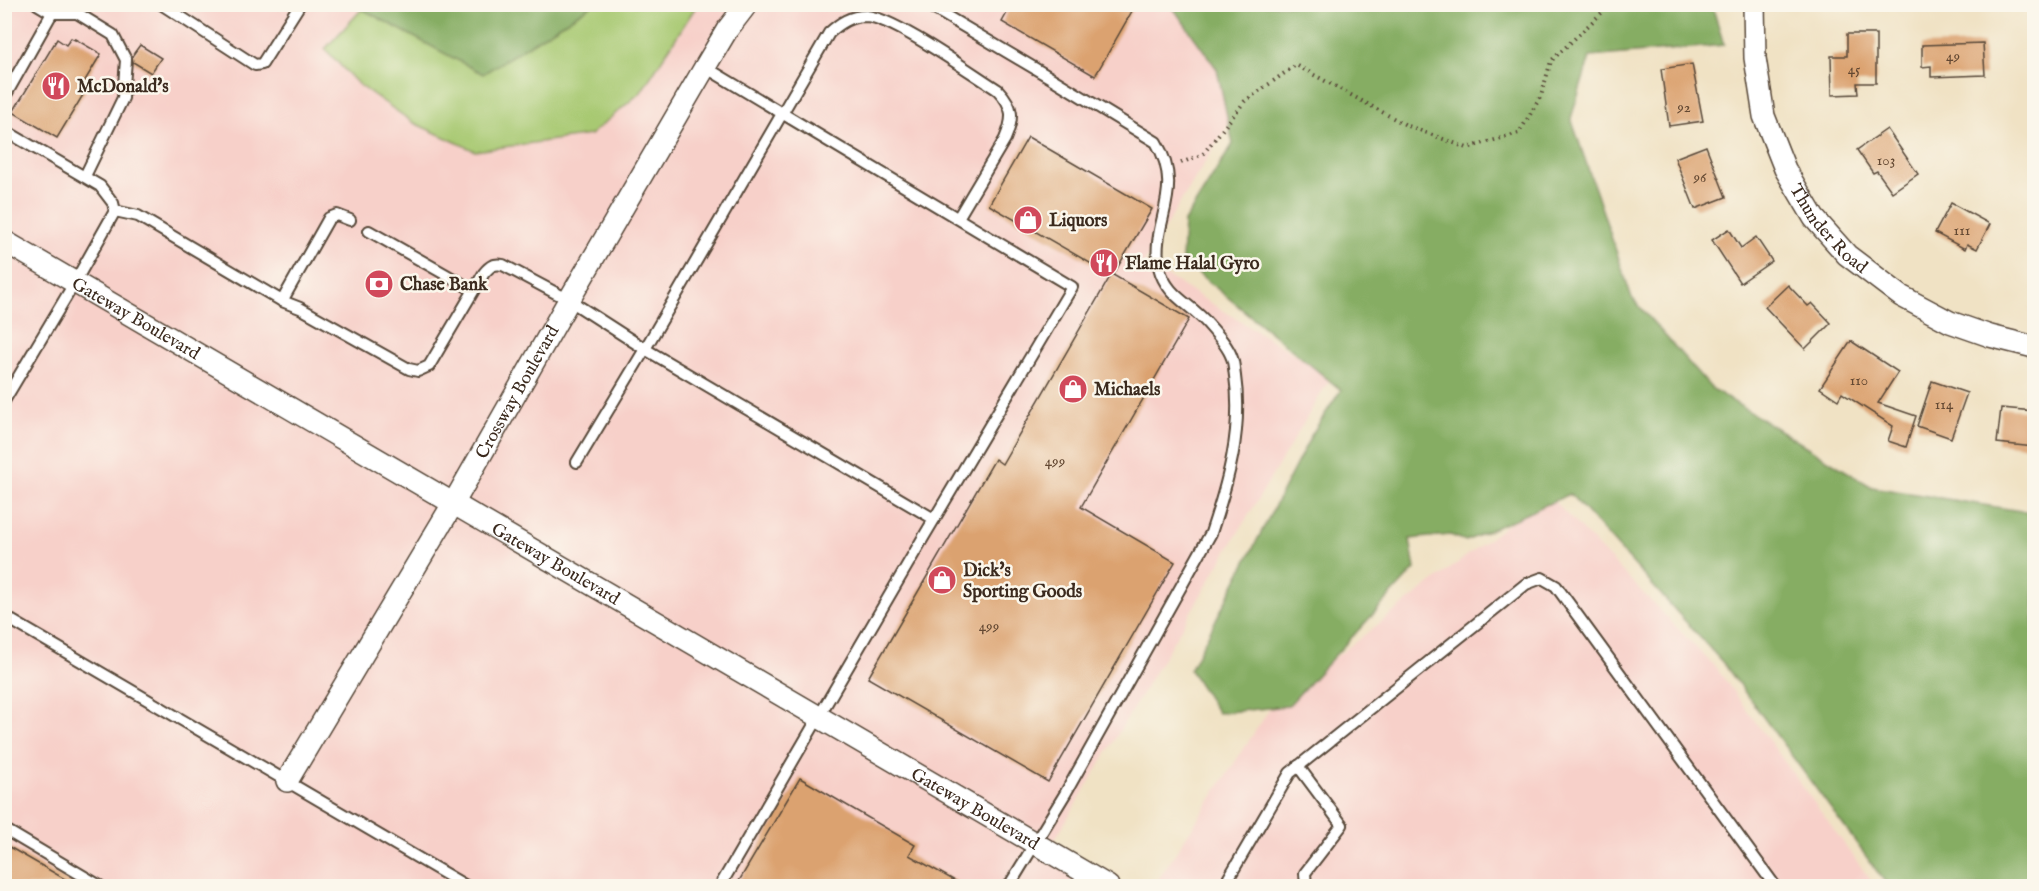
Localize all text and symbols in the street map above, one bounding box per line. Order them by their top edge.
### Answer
house number: 49 [1946,47,1960,66]
house number: 45 [1848,60,1861,79]
restaurant icon: McDonald's [40,70,72,102]
place label: McDonald's [77,76,169,99]
house number: 92 [1676,98,1691,117]
house number: 103 [1877,151,1895,170]
house number: 96 [1693,168,1707,187]
street label: Thunder Road [1783,180,1872,280]
shop icon: Liquors [1012,204,1044,236]
place label: Liquors [1049,210,1108,233]
house number: 111 [1954,221,1970,240]
restaurant icon: Flame Halal Gyro [1088,247,1120,279]
place label: Flame Halal Gyro [1125,253,1260,276]
bank icon: Chase Bank [363,268,395,300]
street label: Gateway Boulevard [67,273,204,366]
place label: Chase Bank [400,274,489,297]
street label: Crossway Boulevard [471,321,565,463]
house number: 110 [1850,371,1868,390]
shop icon: Michaels [1057,373,1089,405]
place label: Michaels [1094,379,1161,402]
house number: 114 [1935,395,1954,414]
house number: 499 [1045,452,1065,471]
street label: Gateway Boulevard [487,518,624,611]
place label: Dick's Sporting Goods [963,560,1083,604]
shop icon: Dick's Sporting Goods [926,564,958,596]
house number: 499 [979,617,999,636]
street label: Gateway Boulevard [906,763,1043,856]

